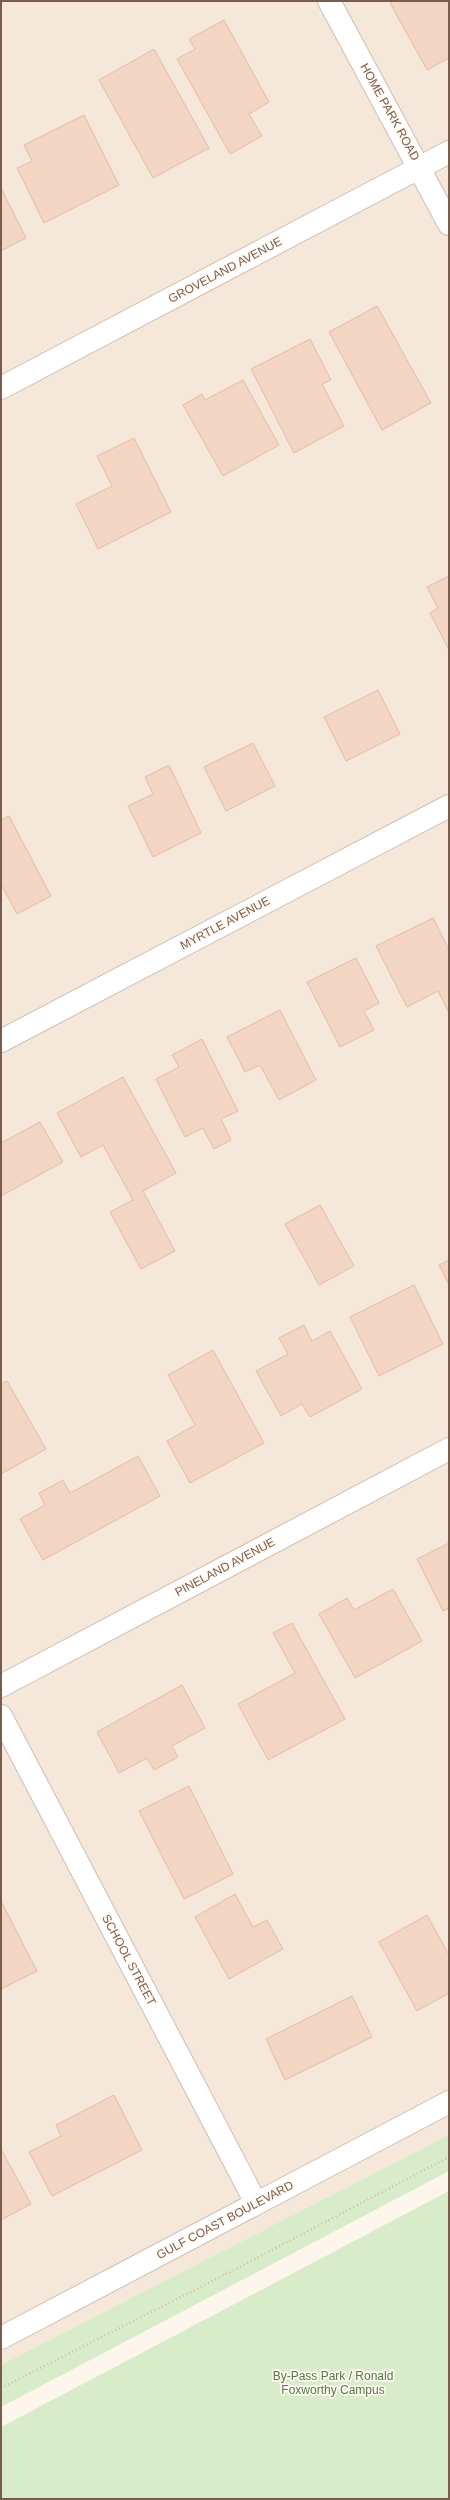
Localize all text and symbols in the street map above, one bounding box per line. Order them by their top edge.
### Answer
street label: HOME PARK ROAD [357,61,423,163]
street label: GROVELAND AVENUE [166,234,284,306]
street label: MYRTLE AVENUE [178,893,272,953]
street label: PINELAND AVENUE [173,1535,277,1599]
street label: SCHOOL STREET [99,1912,159,2008]
street label: GULF COAST BOULEVARD [154,2178,296,2262]
park label: By-Pass Park / Ronald Foxworthy Campus [273,2369,393,2397]

